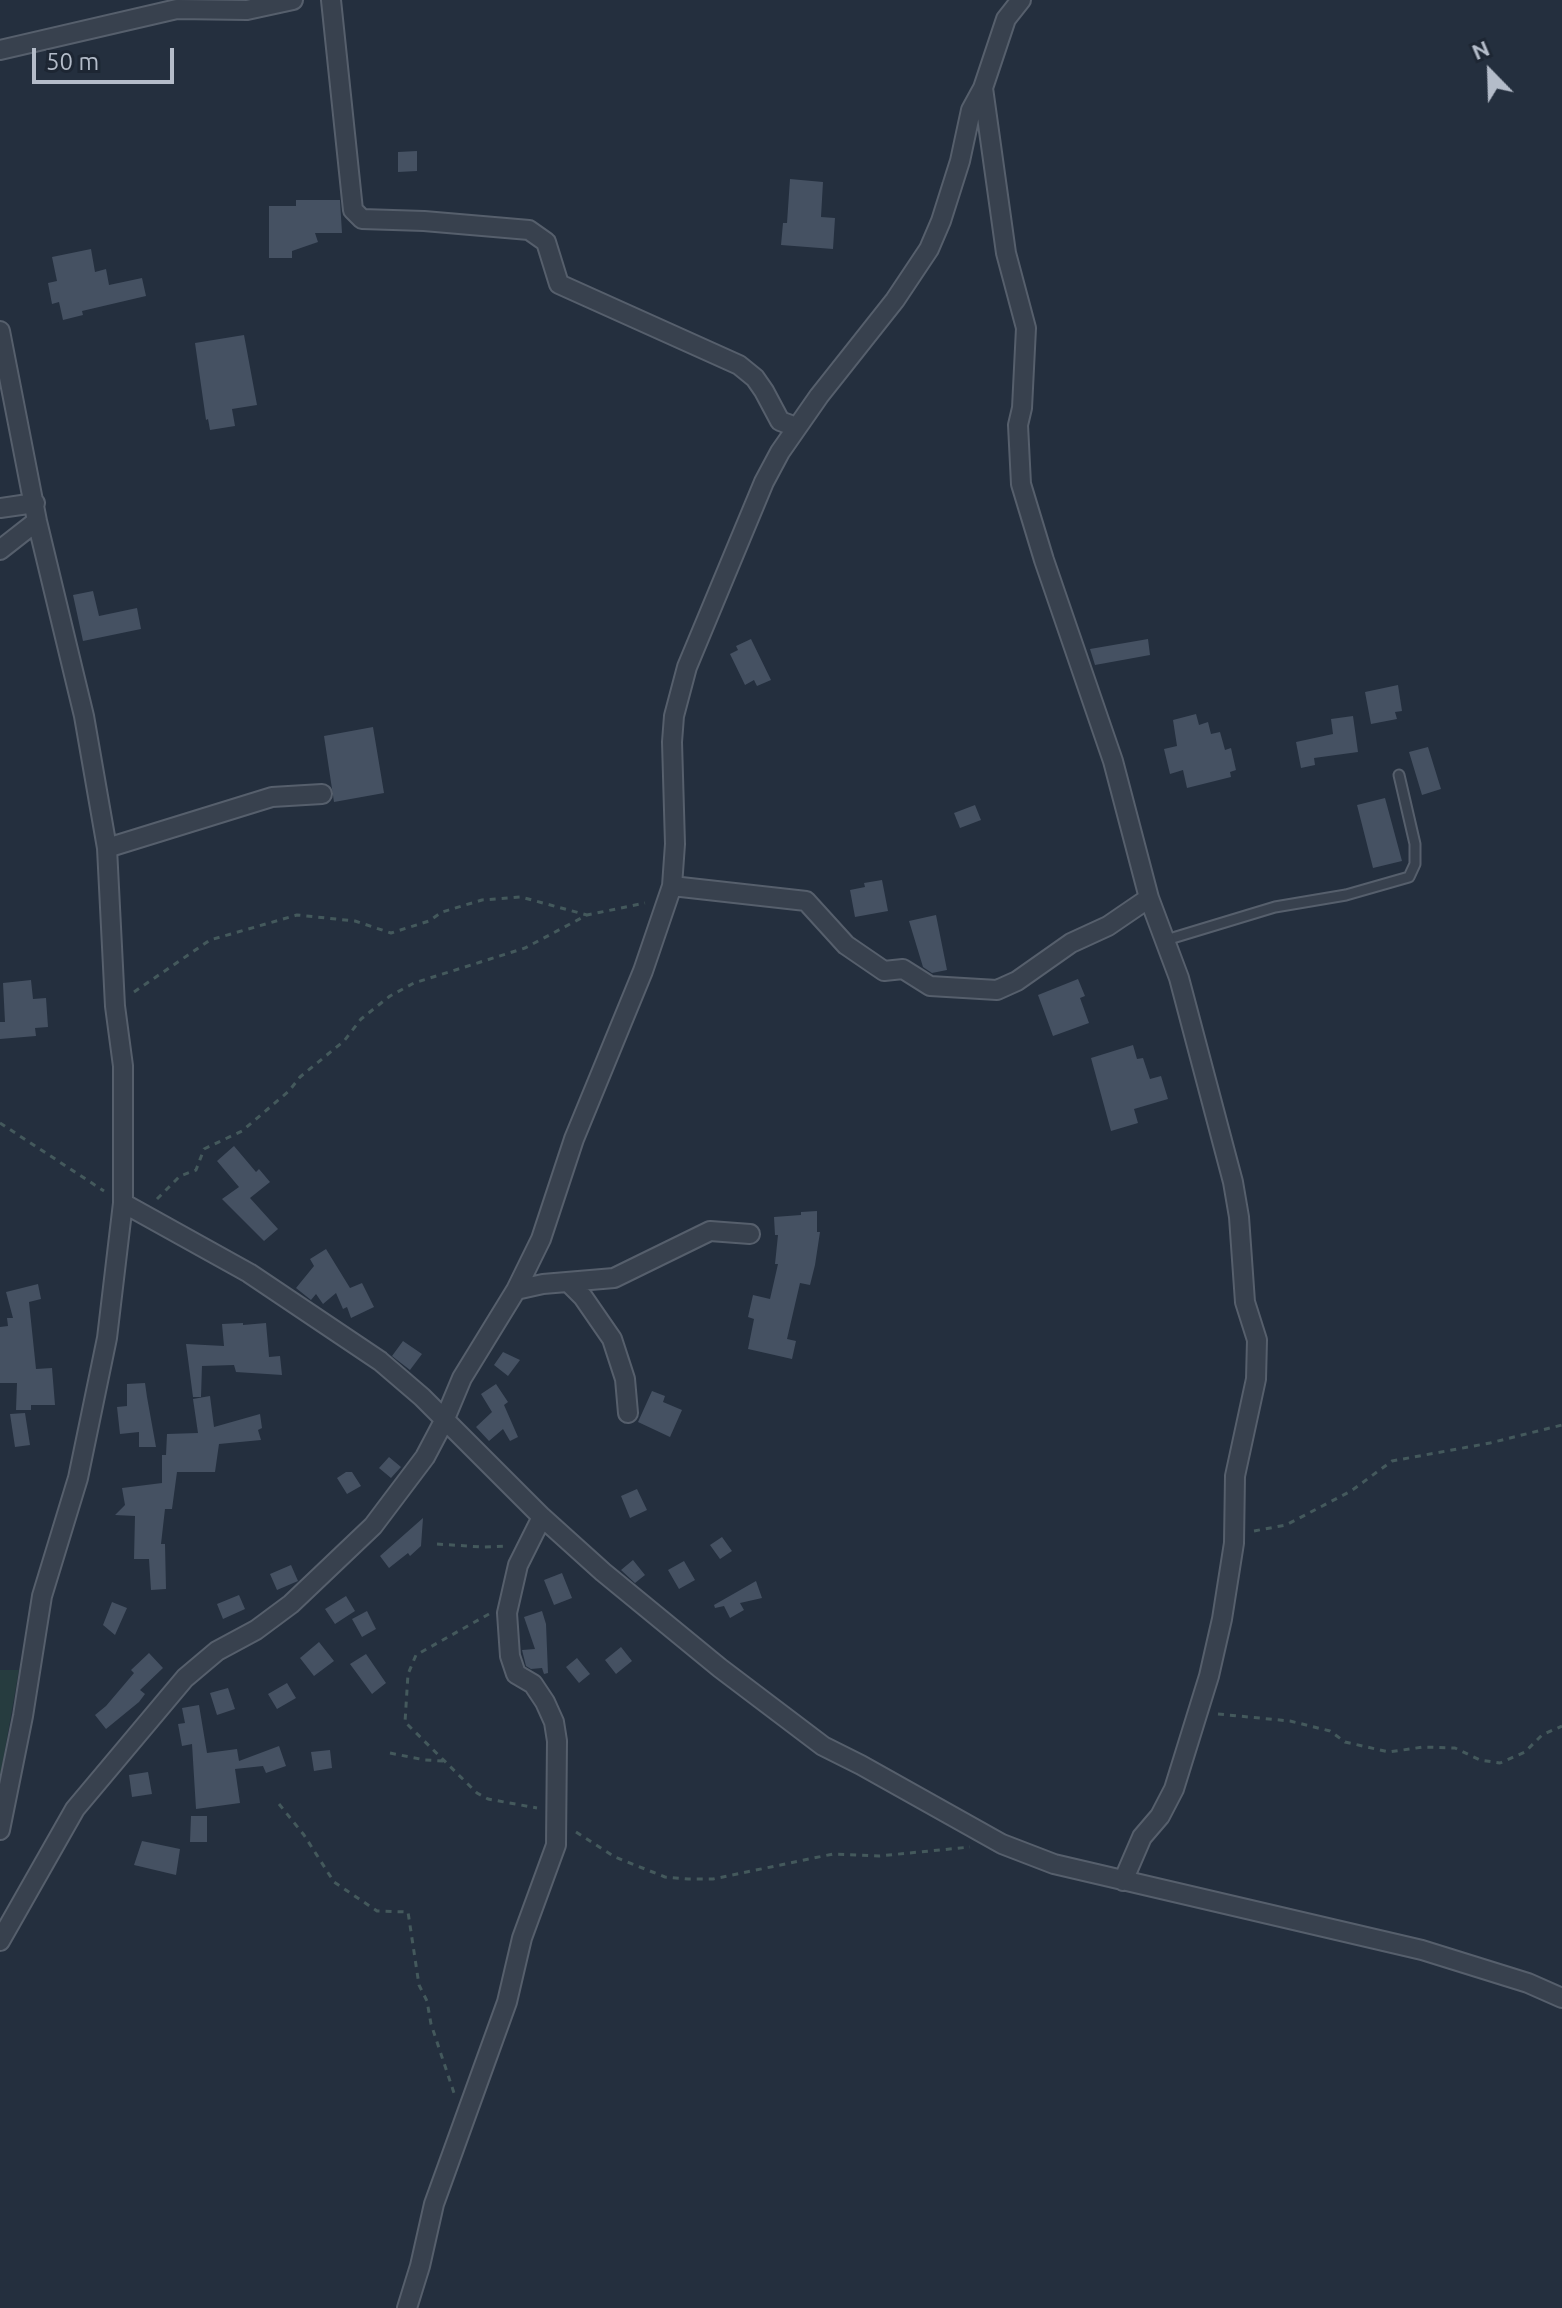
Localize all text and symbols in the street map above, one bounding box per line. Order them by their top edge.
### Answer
scale bar [36,32,178,82]
north arrow [1450,32,1530,112]
text: N [1468,35,1493,64]
text: 50 m [46,48,99,75]

